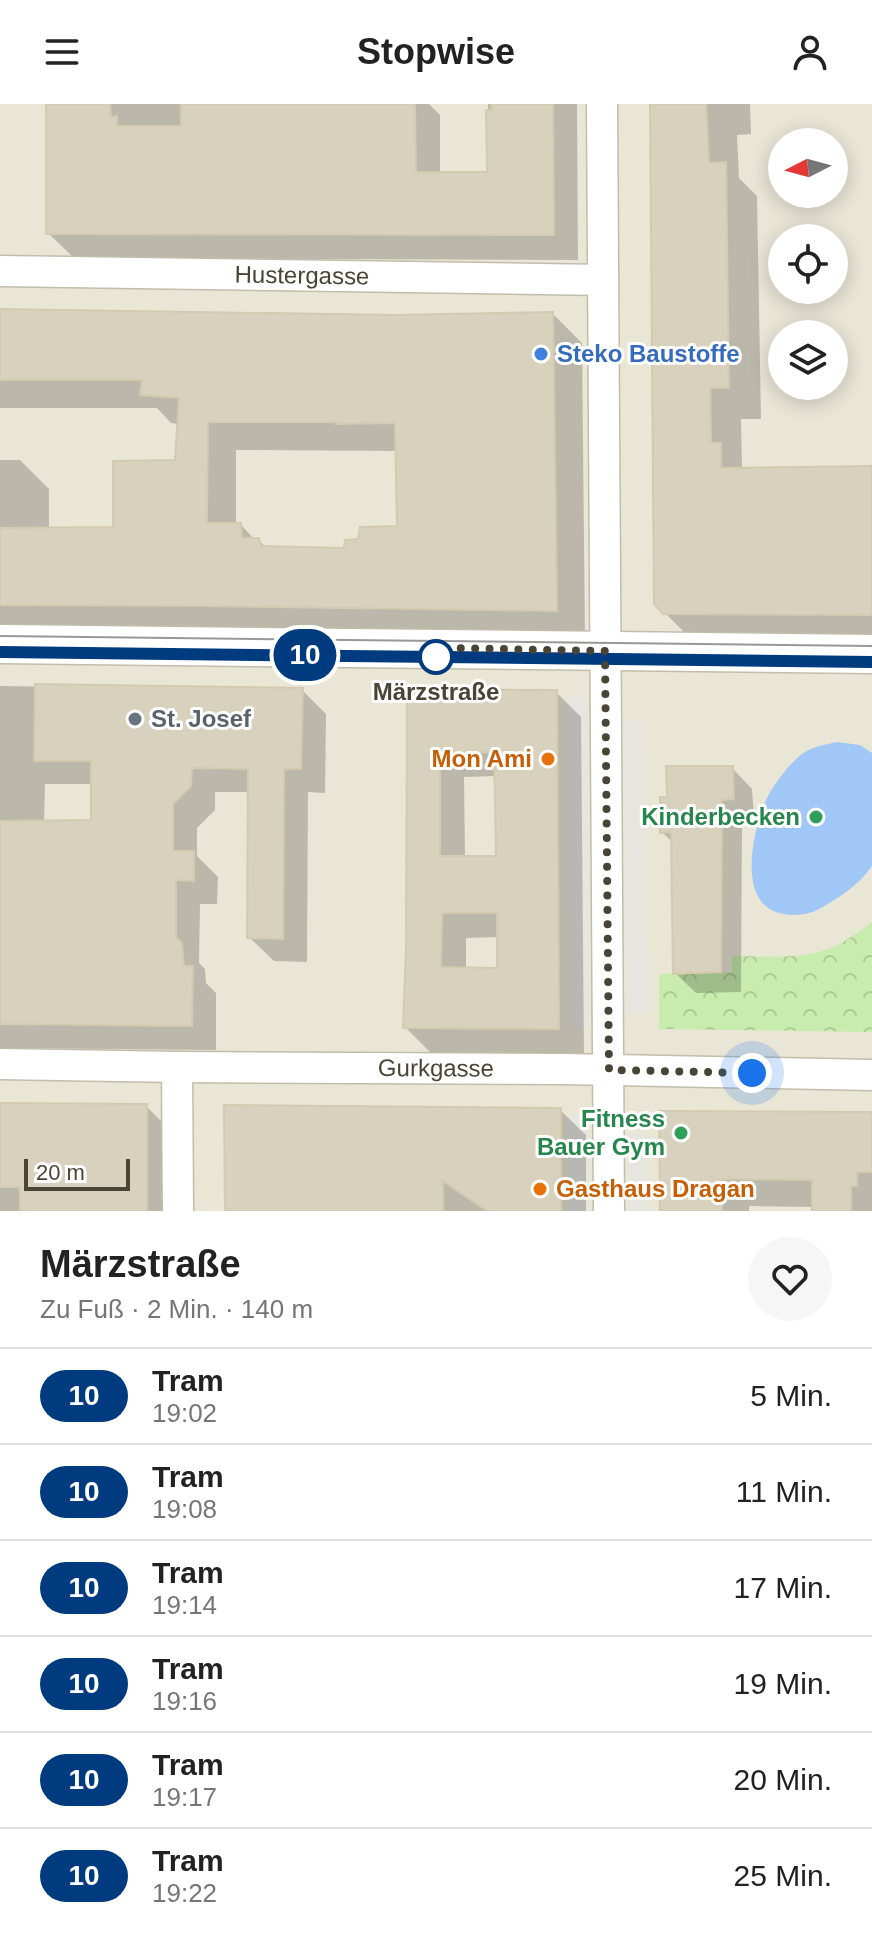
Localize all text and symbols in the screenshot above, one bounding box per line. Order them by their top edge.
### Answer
icon: menu [40,30,84,74]
icon: person [788,30,832,74]
text: Stopwise [357,31,515,72]
north arrow [768,128,848,208]
map controls [768,128,848,400]
button: locate [768,224,848,304]
street label: Hustergasse [234,261,370,290]
button: layers [768,320,848,400]
place label: Steko Baustoffe [557,340,740,367]
marker: Steko Baustoffe [532,345,550,363]
line badge: 10 [269,629,341,681]
text: 10 [289,639,321,670]
marker: Märzstraße [419,640,453,674]
place label: Märzstraße [373,678,499,705]
place label: St. Josef [151,705,252,732]
marker: St. Josef [126,710,144,728]
place label: Mon Ami [432,745,532,772]
marker: Mon Ami [539,750,557,768]
place label: Kinderbecken [641,803,800,830]
marker: Kinderbecken [807,808,825,826]
your location [732,1053,772,1093]
street label: Gurkgasse [378,1054,494,1082]
place label: Fitness Bauer Gym [537,1105,665,1160]
marker: Fitness Bauer Gym [672,1124,690,1142]
scale bar [24,1155,130,1191]
text: 20 m [36,1160,85,1185]
place label: Gasthaus Dragan [556,1175,755,1202]
marker: Gasthaus Dragan [531,1180,549,1198]
button: heart [748,1237,832,1321]
text: Märzstraße [40,1243,241,1285]
text: Zu Fuß · 2 Min. · 140 m [40,1294,313,1324]
text: Tram [152,1364,224,1397]
text: 5 Min. [750,1379,832,1412]
text: 10 [68,1380,100,1411]
text: 19:02 [152,1398,217,1428]
text: Tram [152,1460,224,1493]
text: 11 Min. [736,1475,832,1508]
text: 10 [68,1476,100,1507]
text: 19:08 [152,1494,217,1524]
text: Tram [152,1556,224,1589]
text: 17 Min. [734,1571,832,1604]
text: 10 [68,1572,100,1603]
text: 19:14 [152,1590,217,1620]
text: Tram [152,1652,224,1685]
text: 19 Min. [734,1667,832,1700]
text: 10 [68,1668,100,1699]
text: 19:16 [152,1686,217,1716]
text: Tram [152,1748,224,1781]
text: 20 Min. [734,1763,832,1796]
text: 10 [68,1764,100,1795]
text: 19:17 [152,1782,217,1812]
text: Tram [152,1844,224,1877]
text: 25 Min. [734,1859,832,1892]
text: 10 [68,1860,100,1891]
text: 19:22 [152,1878,217,1908]

